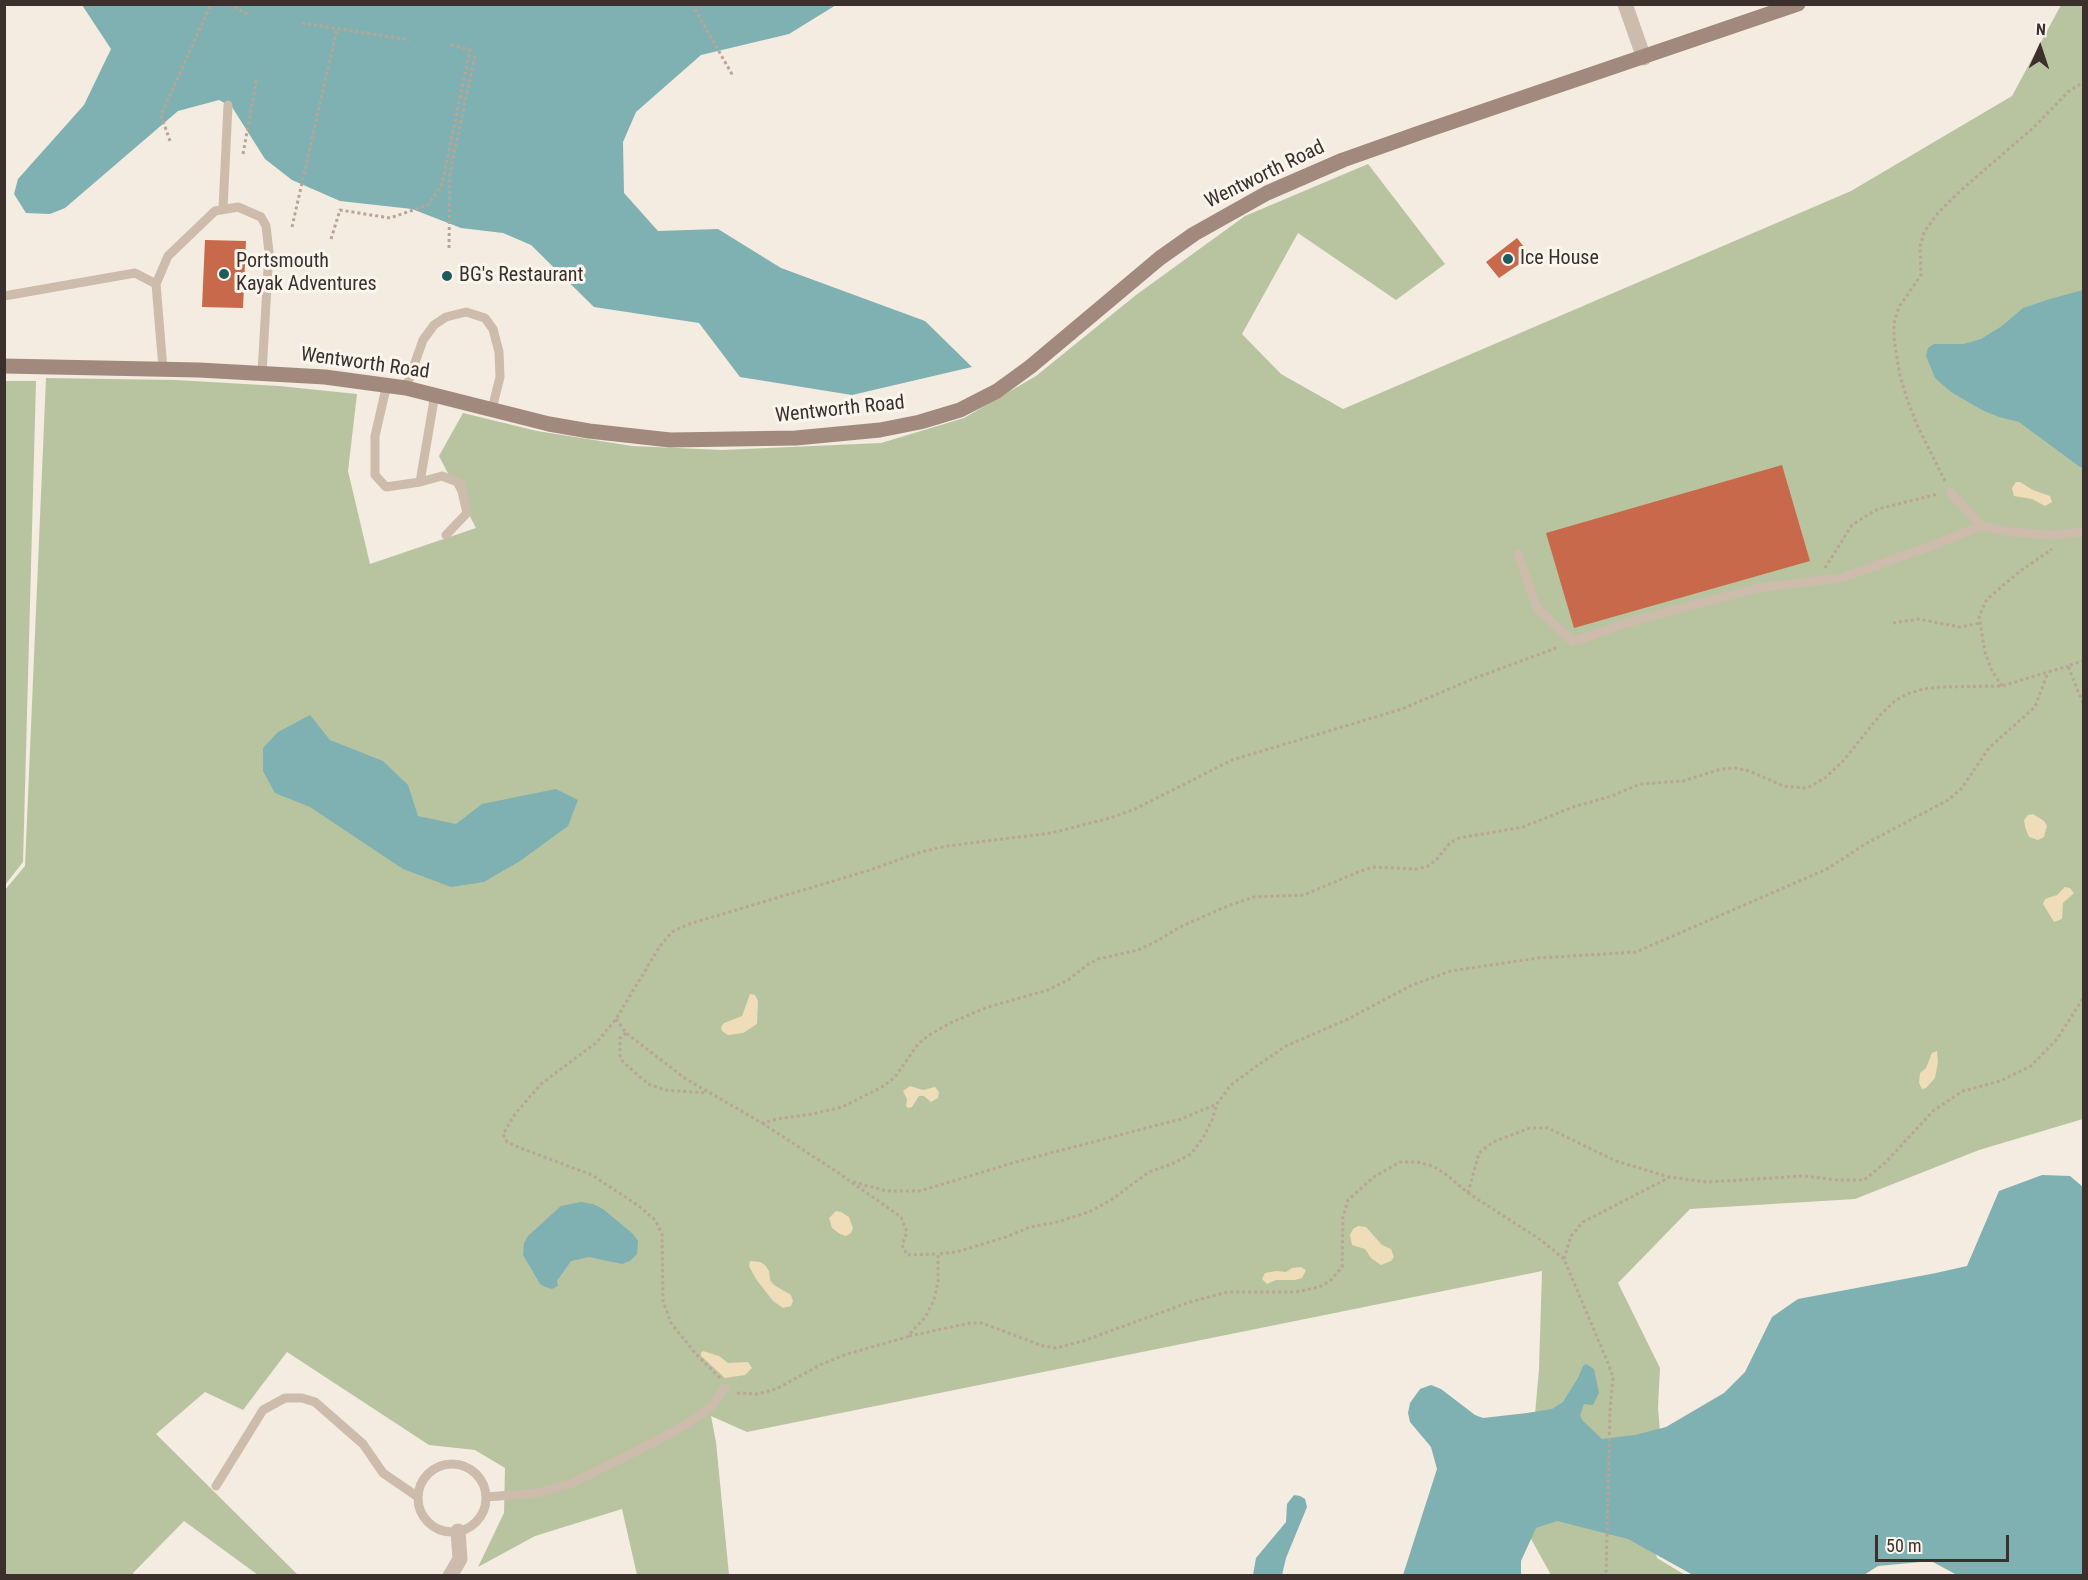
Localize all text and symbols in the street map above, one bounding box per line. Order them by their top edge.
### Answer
north arrow [2010,18,2070,78]
text: N [2036,20,2046,39]
street label: Wentworth Road [1201,136,1329,214]
place label: Ice House [1520,247,1599,271]
place label: Portsmouth Kayak Adventures [236,250,377,297]
marker: Ice House [1501,252,1515,266]
place label: BG's Restaurant [459,264,583,288]
marker: Portsmouth Kayak Adventures [217,267,231,281]
marker: BG's Restaurant [440,269,454,283]
street label: Wentworth Road [299,343,431,385]
street label: Wentworth Road [774,391,906,429]
scale bar [1878,1523,2012,1561]
text: 50 m [1886,1535,1921,1556]

